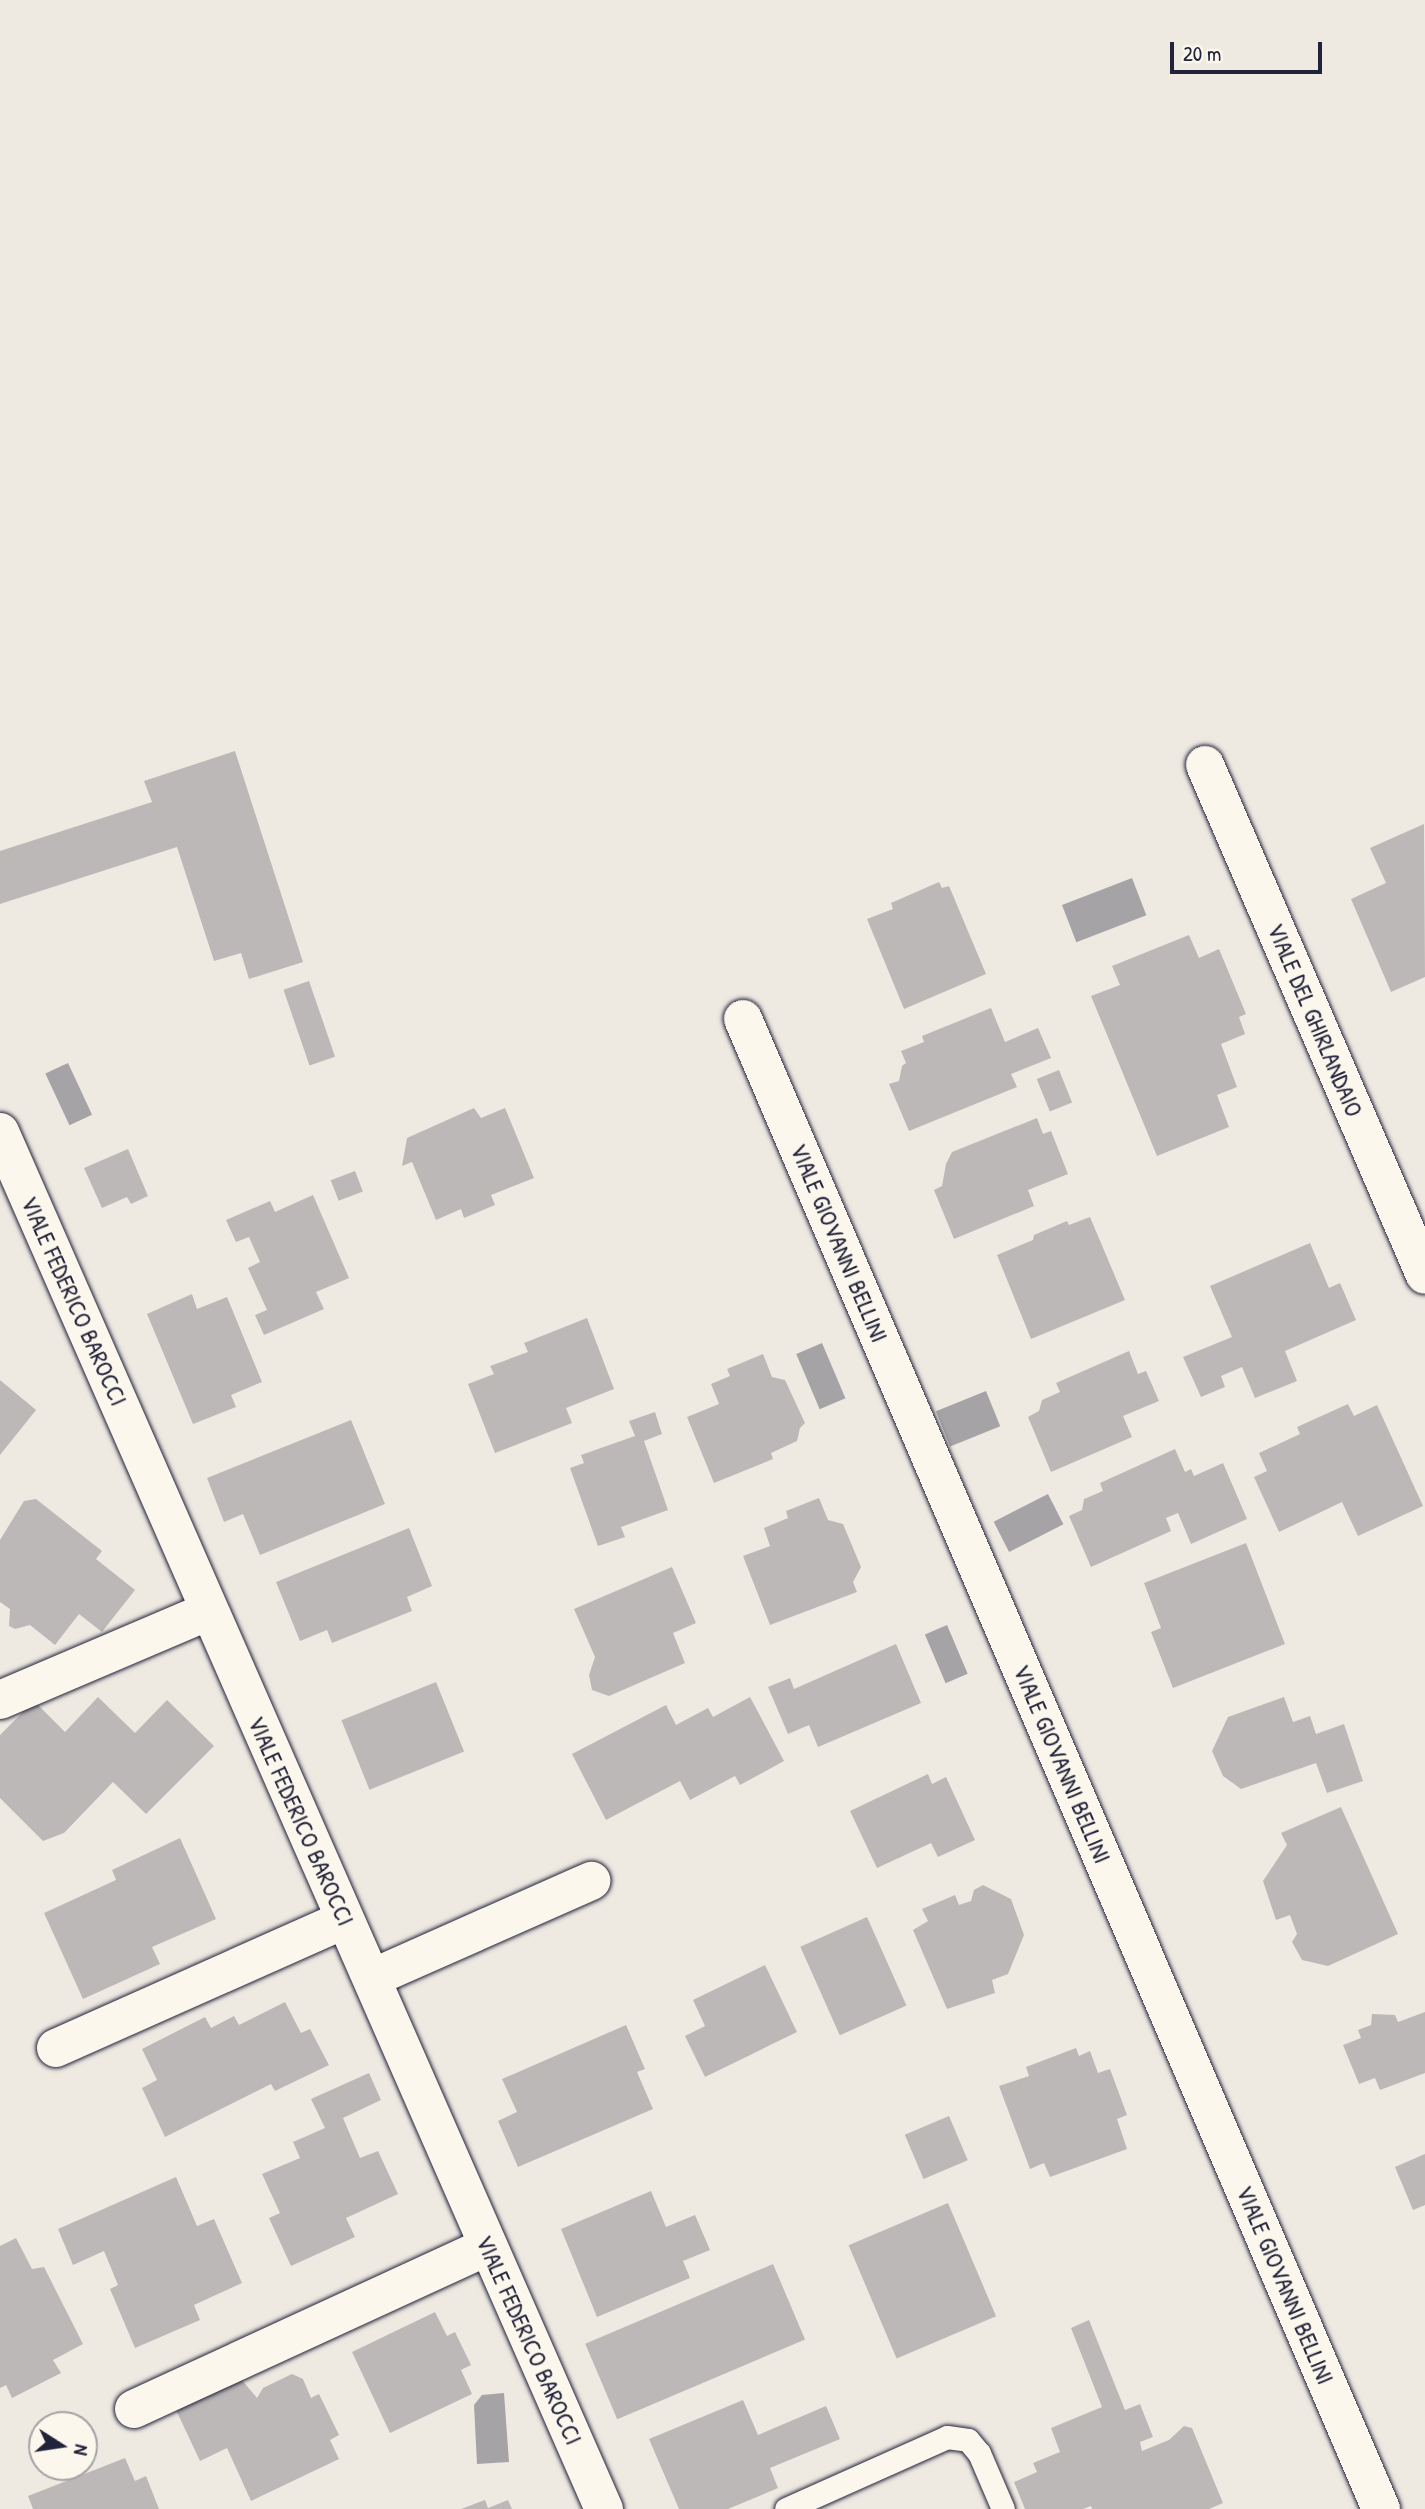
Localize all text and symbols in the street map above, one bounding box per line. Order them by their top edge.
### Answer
scale bar [1173,28,1325,72]
text: 20 m [1183,39,1221,68]
street label: VIALE DEL GHIRLANDAIO [1261,919,1369,1121]
street label: VIALE GIOVANNI BELLINI [784,1139,894,1347]
street label: VIALE FEDERICO BAROCCI [15,1192,133,1410]
street label: VIALE GIOVANNI BELLINI [1007,1660,1117,1868]
street label: VIALE FEDERICO BAROCCI [242,1712,360,1930]
street label: VIALE GIOVANNI BELLINI [1230,2181,1340,2389]
street label: VIALE FEDERICO BAROCCI [470,2231,588,2449]
north arrow [28,2411,98,2481]
text: N [68,2442,95,2458]

